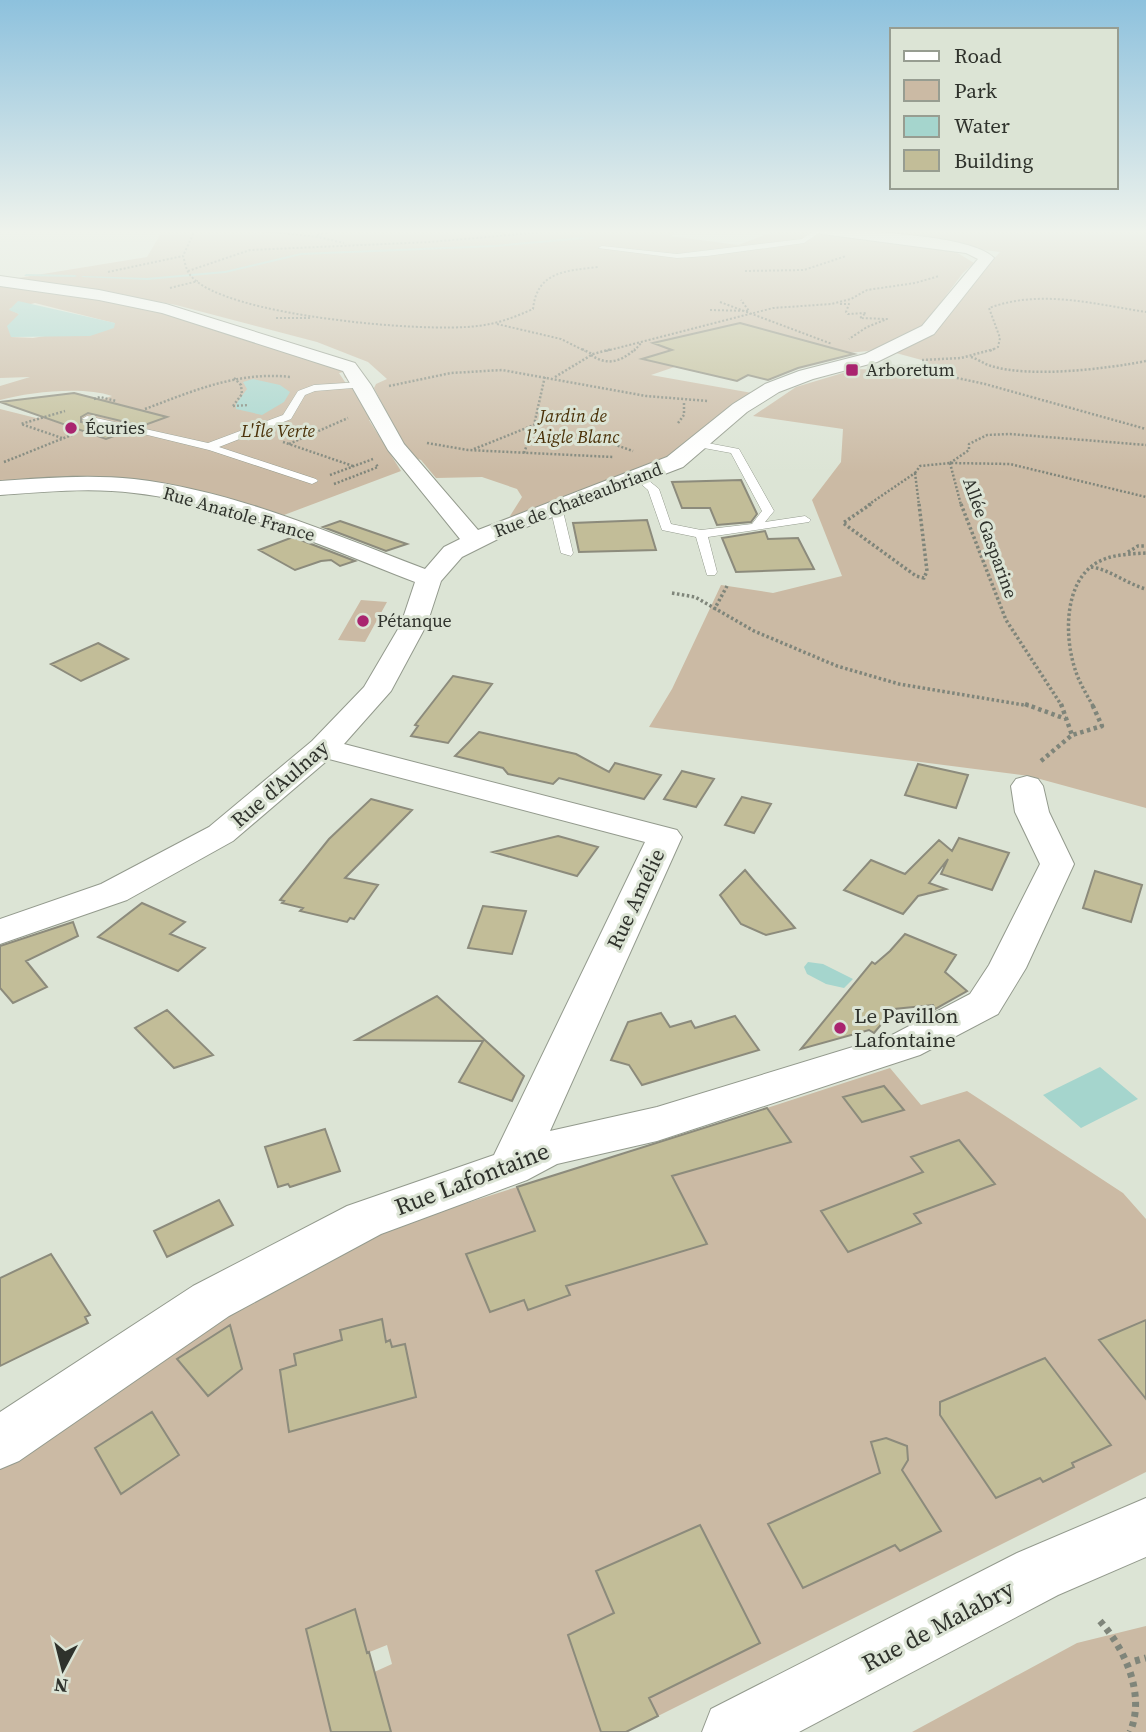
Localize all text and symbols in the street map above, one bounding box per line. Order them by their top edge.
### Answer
legend [890,28,1118,189]
text: Road [954,41,1002,70]
text: Park [954,76,998,105]
text: Water [954,111,1010,140]
text: Building [954,146,1033,175]
place label: Arboretum [866,357,955,382]
marker: Arboretum [844,362,860,378]
park label: Jardin de l’Aigle Blanc [526,403,620,449]
place label: Écuries [85,415,145,440]
park label: L'Île Verte [240,418,316,443]
marker: Écuries [63,420,79,436]
street label: Rue de Chateaubriand [490,456,665,543]
street label: Allée Gasparine [957,474,1024,602]
street label: Rue Anatole France [160,480,318,547]
place label: Pétanque [377,608,452,633]
marker: Pétanque [355,613,371,629]
street label: Rue d'Aulnay [225,733,335,834]
street label: Rue Amélie [600,844,671,954]
place label: Le Pavillon Lafontaine [854,1001,959,1054]
marker: Le Pavillon Lafontaine [832,1020,848,1036]
street label: Rue Lafontaine [390,1134,554,1223]
street label: Rue de Malabry [856,1571,1020,1679]
north arrow [28,1634,98,1704]
text: N [52,1672,69,1700]

